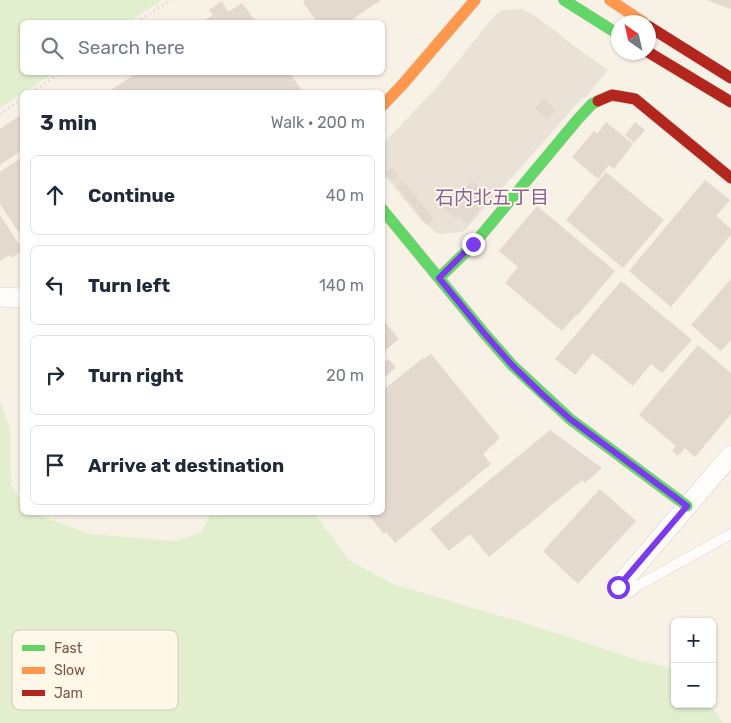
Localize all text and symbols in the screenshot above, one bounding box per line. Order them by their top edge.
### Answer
north arrow [611,15,656,60]
search box [20,20,385,75]
icon: search [38,34,66,62]
text: Search here [78,36,185,59]
text: 3 min [40,110,97,135]
text: Walk · 200 m [271,113,365,132]
icon: ahead [41,181,69,209]
text: Continue [88,184,175,207]
text: 40 m [326,186,364,205]
district label: 石内北五丁目 [435,186,549,209]
route end [462,233,485,256]
icon: left [41,271,69,299]
text: Turn left [88,274,170,297]
text: 140 m [319,276,364,295]
icon: right [41,361,69,389]
text: Turn right [88,364,183,387]
text: 20 m [326,366,364,385]
icon: arrive [41,451,69,479]
text: Arrive at destination [88,454,284,477]
route start [607,576,630,599]
map controls [671,618,716,708]
button: + [671,618,716,663]
legend [12,630,178,710]
text: Fast [54,640,83,657]
text: Slow [54,662,85,679]
button: − [671,663,716,708]
text: Jam [54,685,83,702]

